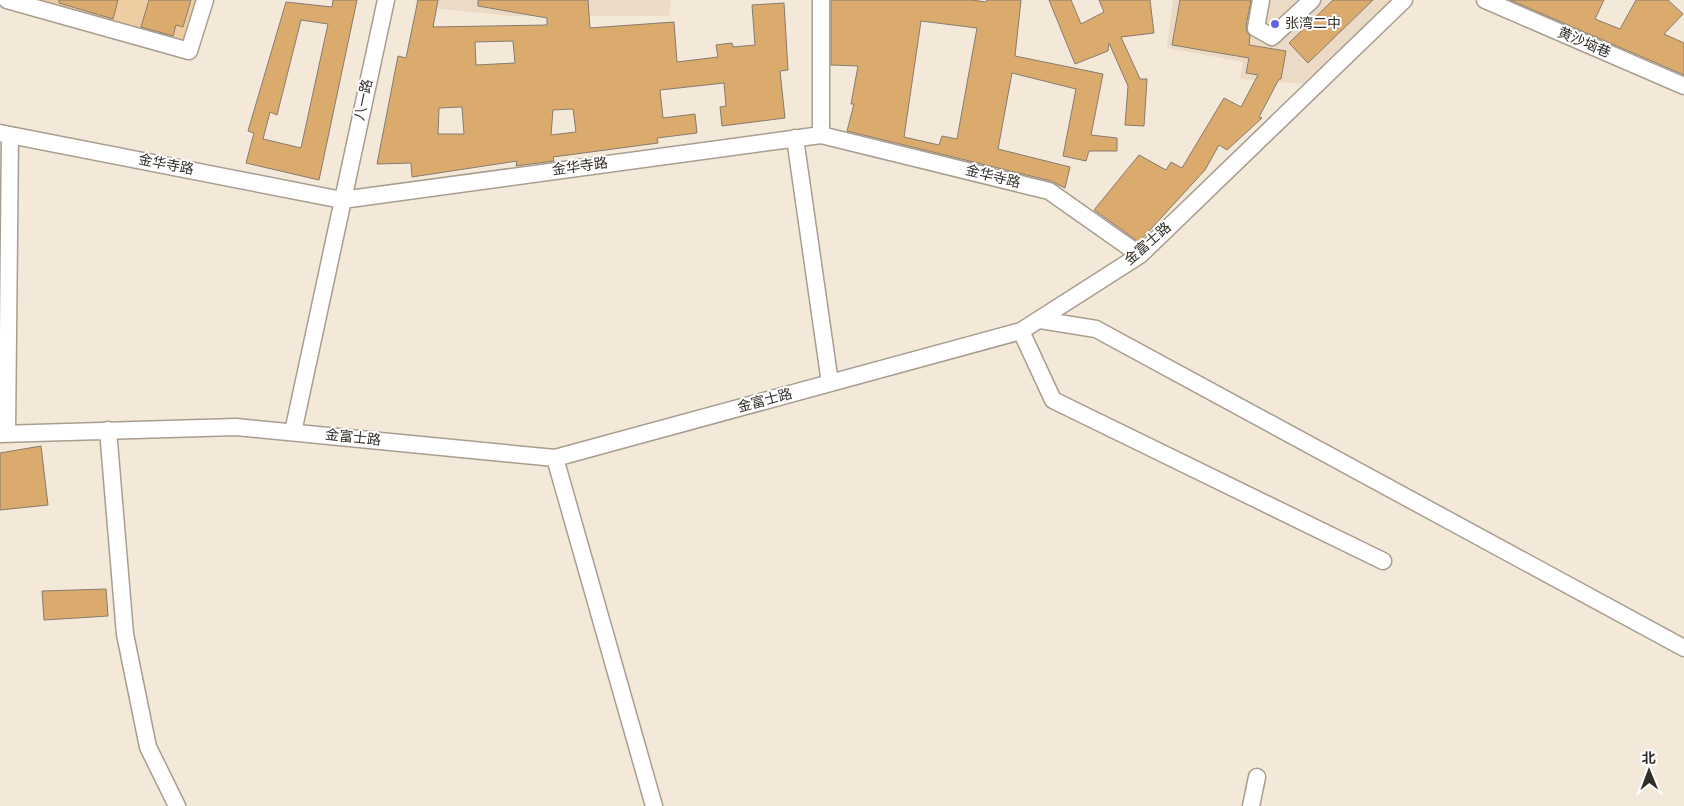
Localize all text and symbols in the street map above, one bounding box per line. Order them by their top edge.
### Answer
place label: 张湾二中 [1285,14,1341,34]
marker: 张湾二中 [1269,18,1281,30]
street label: 黄沙垴巷 [1554,23,1614,63]
street label: 八一路 [350,77,378,123]
street label: 金华寺路 [137,150,195,180]
street label: 金华寺路 [551,153,609,181]
street label: 金华寺路 [963,161,1023,193]
street label: 金富士路 [1120,218,1176,270]
street label: 金富士路 [735,384,795,418]
street label: 金富士路 [324,425,382,451]
north arrow [1624,746,1674,796]
text: 北 [1642,749,1656,769]

